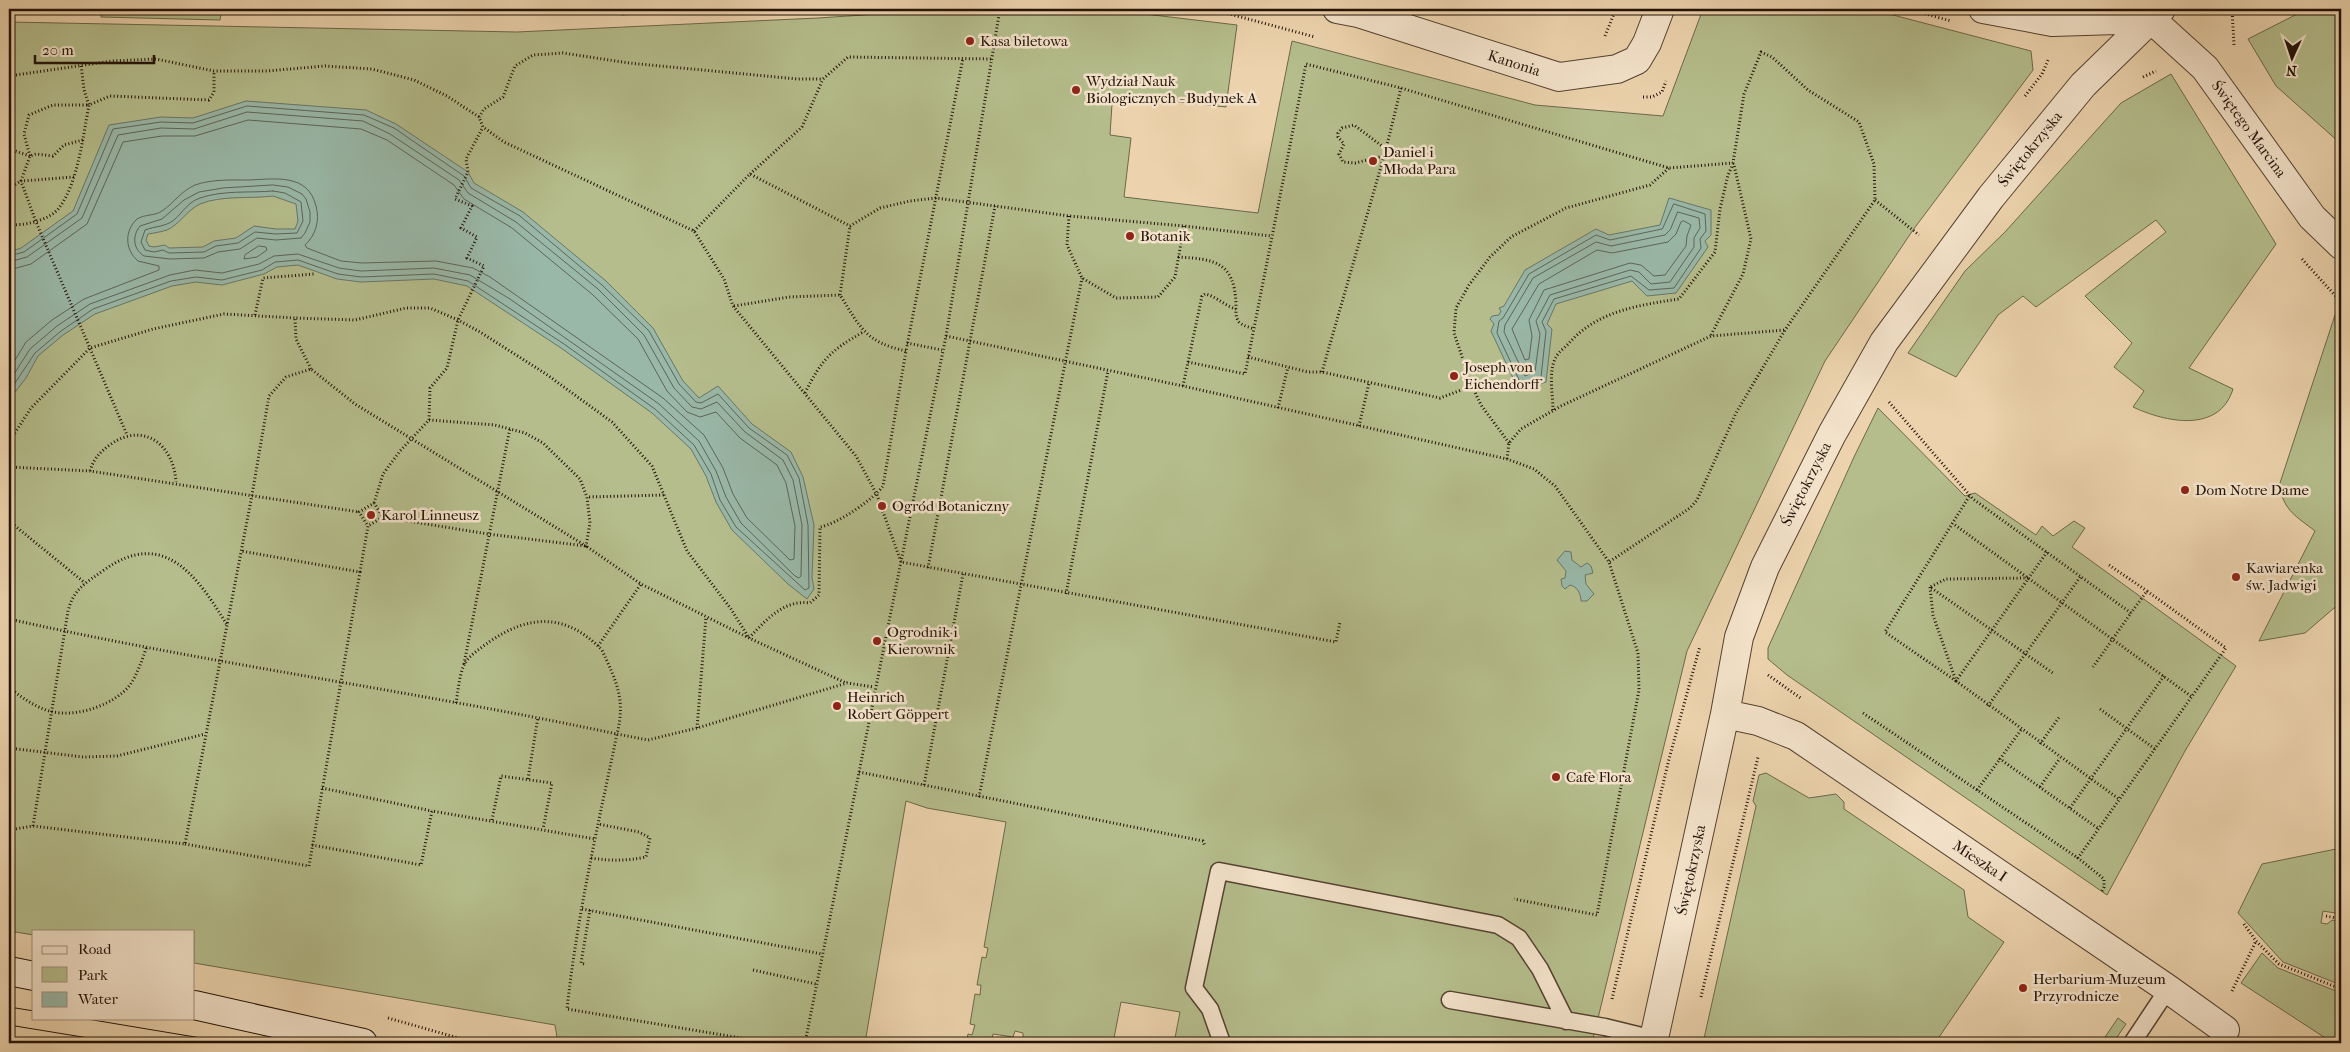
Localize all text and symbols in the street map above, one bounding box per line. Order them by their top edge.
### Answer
scale bar [35,32,154,64]
place label: Kasa biletowa [980,32,1069,50]
north arrow [2268,32,2318,82]
marker: Kasa biletowa [964,35,976,47]
text: 20 m [42,41,74,59]
street label: Kanonia [1485,46,1544,80]
text: N [2285,62,2297,79]
place label: Wydział Nauk Biologicznych - Budynek A [1085,72,1257,107]
street label: Świętego Marcina [2208,77,2291,182]
marker: Wydział Nauk Biologicznych - Budynek A [1070,84,1082,96]
street label: Świętokrzyska [1994,107,2067,190]
place label: Daniel i Młoda Para [1383,143,1457,178]
marker: Daniel i Młoda Para [1367,155,1379,167]
place label: Botanik [1140,227,1191,245]
marker: Botanik [1124,230,1136,242]
place label: Joseph von Eichendorff [1463,358,1542,393]
marker: Joseph von Eichendorff [1448,370,1460,382]
street label: Świętokrzyska [1777,438,1835,529]
place label: Dom Notre Dame [2195,481,2309,499]
marker: Dom Notre Dame [2179,484,2191,496]
place label: Ogród Botaniczny [892,497,1010,515]
marker: Ogród Botaniczny [876,500,888,512]
place label: Karol Linneusz [381,506,479,524]
marker: Karol Linneusz [365,509,377,521]
place label: Kawiarenka św. Jadwigi [2246,559,2324,594]
marker: Kawiarenka św. Jadwigi [2230,571,2242,583]
place label: Ogrodnik i Kierownik [887,623,958,658]
marker: Ogrodnik i Kierownik [871,635,883,647]
place label: Heinrich Robert Göppert [847,688,950,723]
marker: Heinrich Robert Göppert [831,700,843,712]
place label: Cafe Flora [1566,768,1632,786]
marker: Cafe Flora [1550,771,1562,783]
street label: Świętokrzyska [1673,822,1710,917]
street label: Mieszka I [1950,836,2011,886]
legend [32,930,195,1020]
text: Road [78,940,112,958]
text: Park [78,966,108,984]
place label: Herbarium-Muzeum Przyrodnicze [2033,970,2166,1005]
marker: Herbarium-Muzeum Przyrodnicze [2017,982,2029,994]
text: Water [77,990,118,1008]

